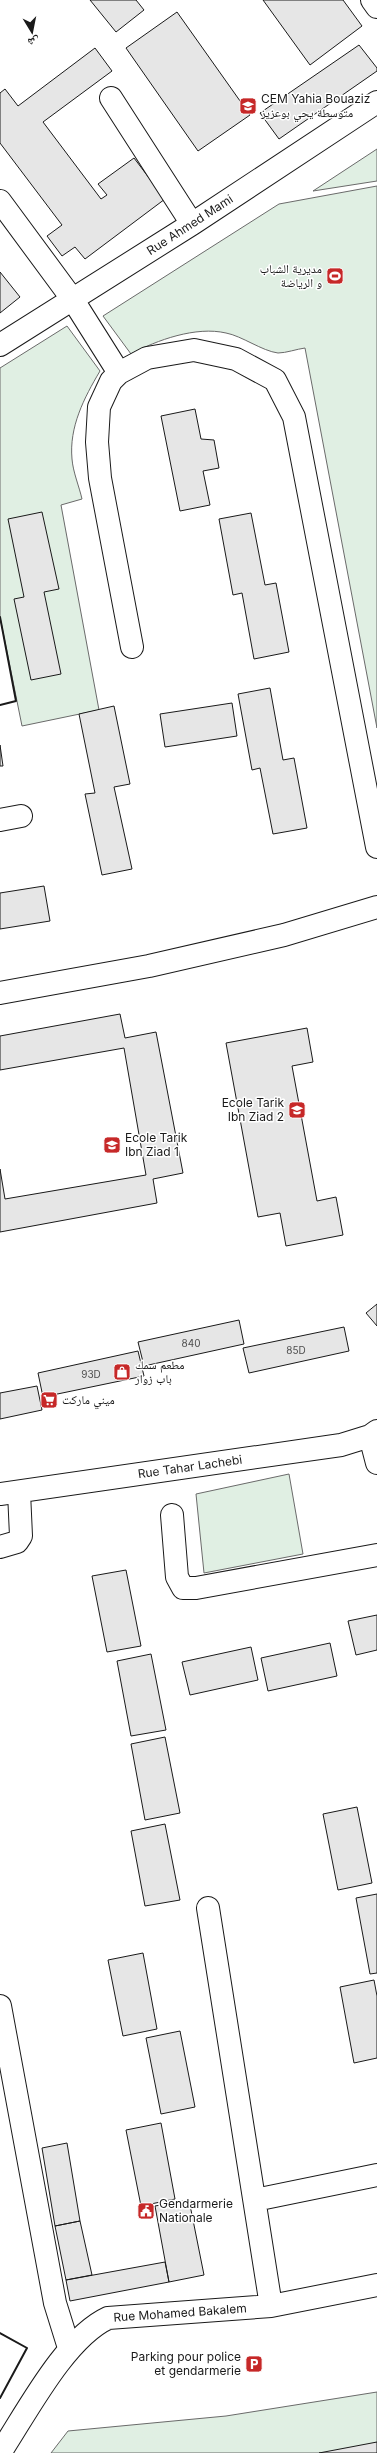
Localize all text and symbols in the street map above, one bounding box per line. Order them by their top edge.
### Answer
north arrow [12,12,52,52]
text: ش [26,33,41,50]
place label: CEM Yahia Bouaziz متوسطة يحي بوعزيز [260,91,370,123]
school or university icon: CEM Yahia Bouaziz متوسطة يحي بوعزيز [238,96,258,116]
street label: Rue Ahmed Mami [144,191,236,258]
place label: مديرية الشباب و الرياضة [260,261,322,290]
sports icon: مديرية الشباب و الرياضة [325,266,345,286]
place label: Ecole Tarik Ibn Ziad 2 [222,1095,284,1124]
school or university icon: Ecole Tarik Ibn Ziad 2 [287,1100,307,1120]
place label: Ecole Tarik Ibn Ziad 1 [125,1130,188,1159]
school or university icon: Ecole Tarik Ibn Ziad 1 [102,1135,122,1155]
house number: 840 [182,1337,200,1349]
house number: 85D [286,1344,306,1356]
place label: مطعم سمك باب زوار [134,1357,184,1386]
shop icon: مطعم سمك باب زوار [112,1362,132,1382]
house number: 93D [81,1368,101,1380]
supermarket icon: ميني ماركت [39,1390,59,1410]
place label: ميني ماركت [62,1392,115,1410]
street label: Rue Tahar Lachebi [137,1452,243,1481]
place label: Gendarmerie Nationale [159,2196,233,2225]
public building icon: Gendarmerie Nationale [136,2201,156,2221]
street label: Rue Mohamed Bakalem [113,2300,247,2325]
place label: Parking pour police et gendarmerie [131,2349,241,2378]
parking icon: Parking pour police et gendarmerie [244,2354,264,2374]

